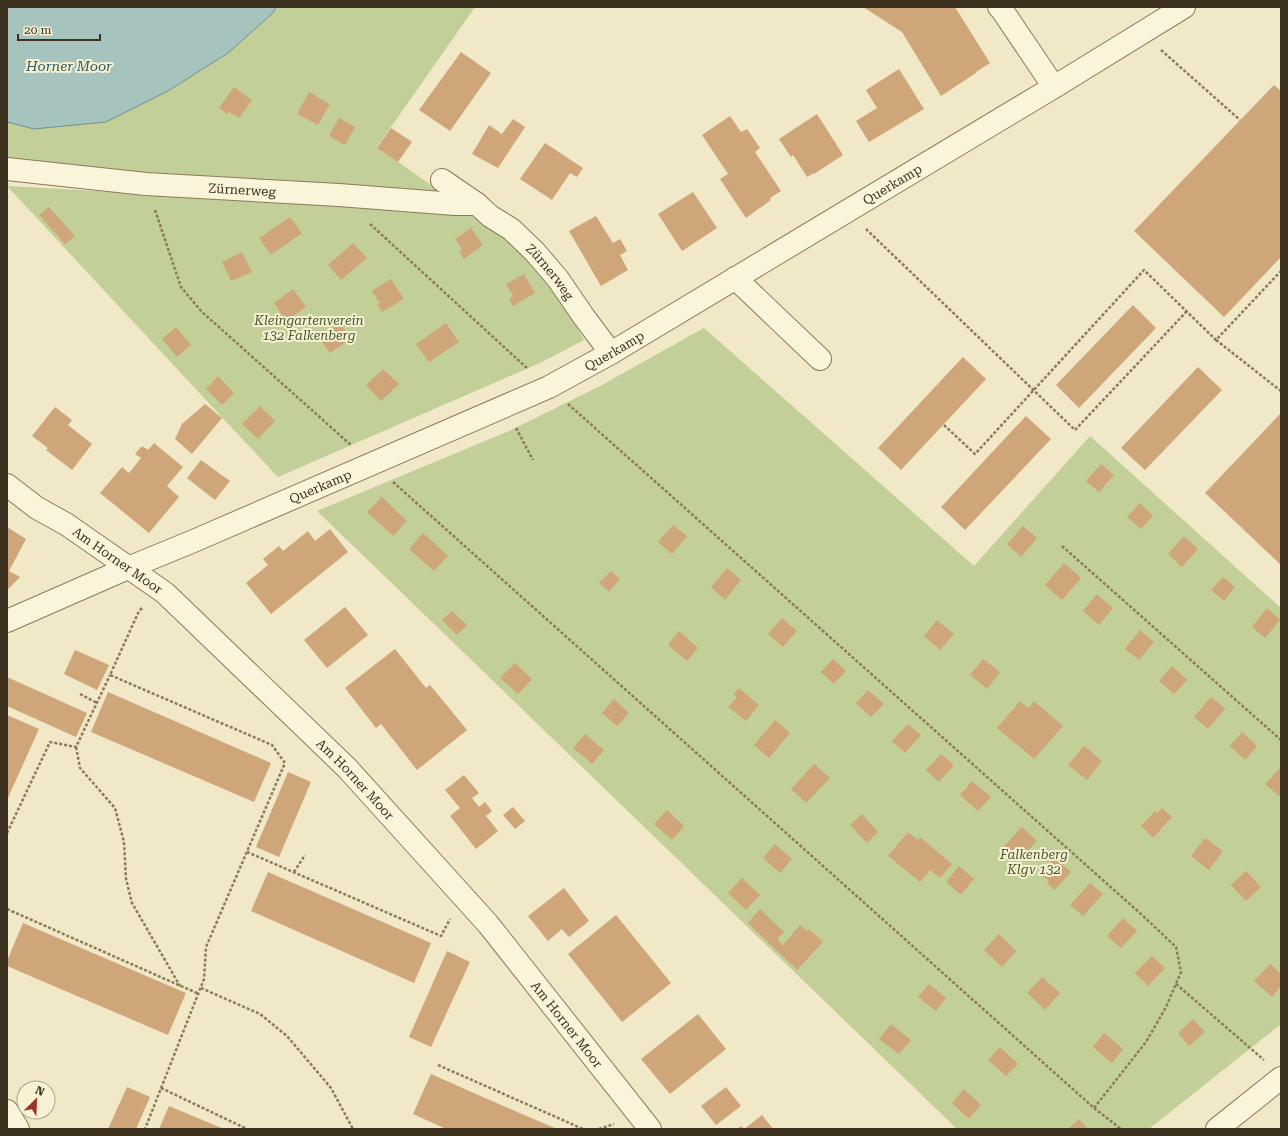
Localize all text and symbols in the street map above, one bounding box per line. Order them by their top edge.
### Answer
scale bar [18,16,100,42]
text: 20 m [24,23,51,37]
water label: Horner Moor [25,58,112,74]
street label: Querkamp [860,161,924,208]
street label: Zürnerweg [208,180,277,199]
street label: Zürnerweg [523,240,578,303]
park label: Kleingartenverein 132 Falkenberg [253,313,364,343]
street label: Querkamp [582,328,647,374]
street label: Querkamp [287,466,354,506]
street label: Am Horner Moor [70,524,166,597]
street label: Am Horner Moor [314,735,398,823]
park label: Falkenberg Klgv 132 [999,847,1068,877]
street label: Am Horner Moor [528,978,606,1071]
north arrow [16,1080,56,1120]
text: N [33,1084,47,1099]

